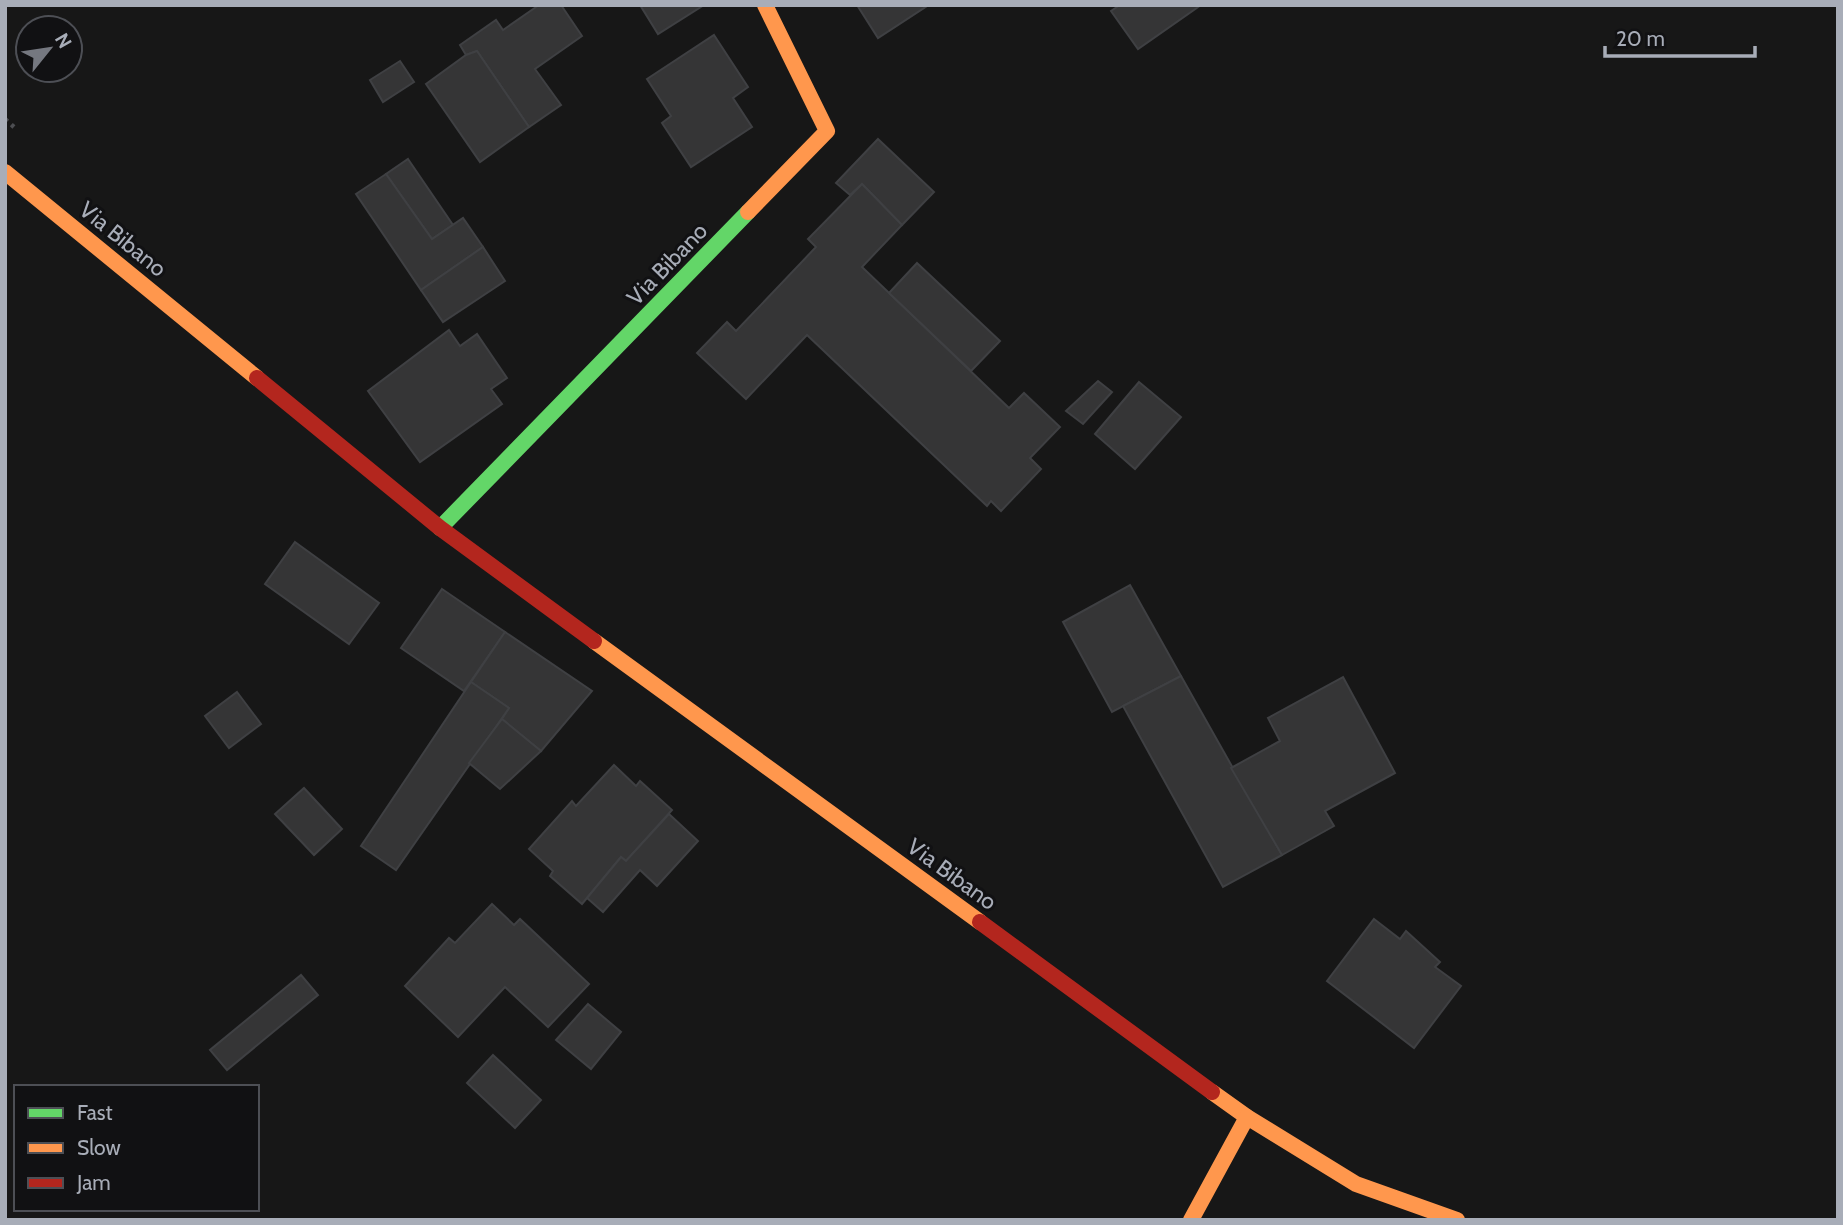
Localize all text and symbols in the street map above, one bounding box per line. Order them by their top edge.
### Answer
north arrow [14,14,84,84]
scale bar [1605,14,1756,58]
text: 20 m [1616,26,1665,51]
text: N [50,29,77,52]
street label: Via Bibano [74,195,172,283]
street label: Via Bibano [621,217,713,311]
street label: Via Bibano [902,832,1002,916]
legend [14,1085,259,1211]
text: Fast [77,1100,113,1125]
text: Slow [77,1135,121,1160]
text: Jam [76,1170,111,1195]

